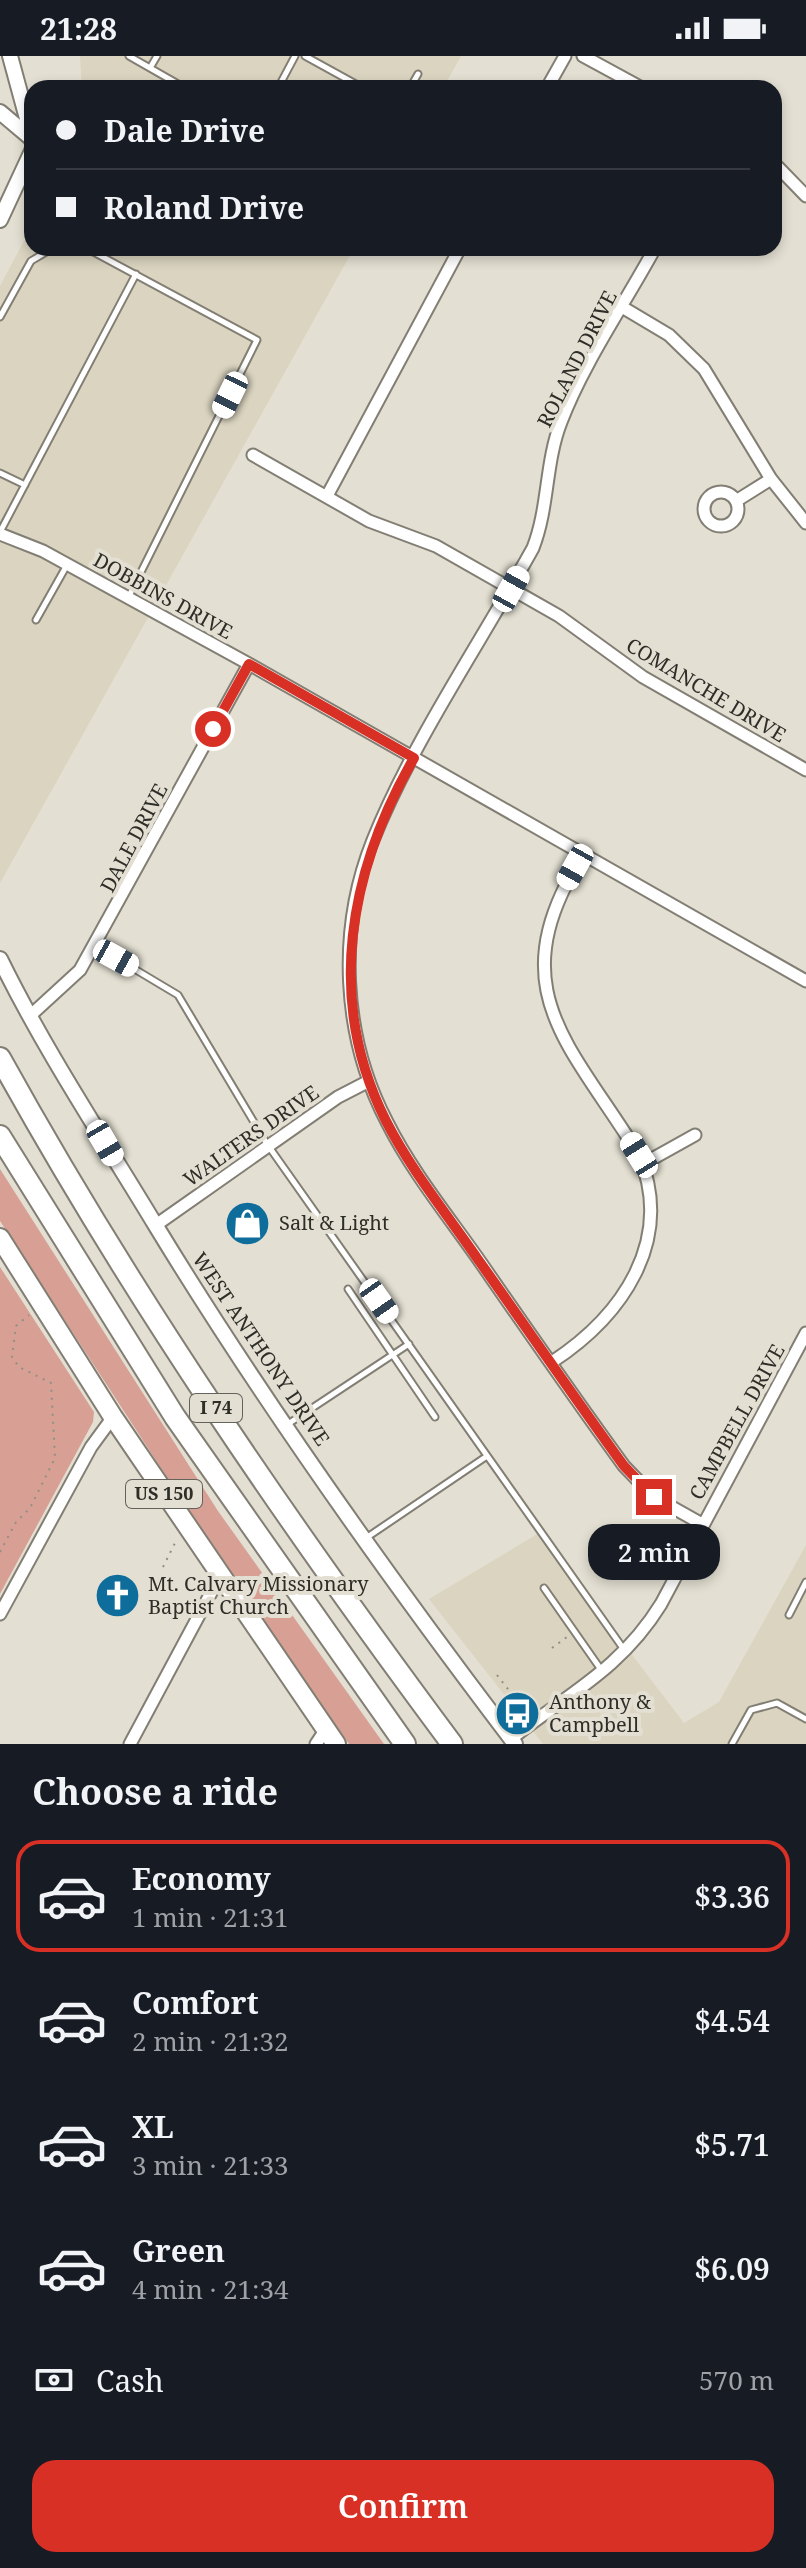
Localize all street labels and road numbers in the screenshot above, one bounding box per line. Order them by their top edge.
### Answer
street label: ROLAND DRIVE [530,286,623,432]
street label: DOBBINS DRIVE [89,546,238,645]
street label: COMANCHE DRIVE [621,631,791,748]
street label: DALE DRIVE [94,779,173,897]
street label: WALTERS DRIVE [178,1079,324,1192]
street label: WEST ANTHONY DRIVE [187,1247,336,1451]
street label: CAMPBELL DRIVE [683,1339,791,1504]
road number: I 74 [190,1394,242,1422]
road number: US 150 [126,1480,202,1508]

